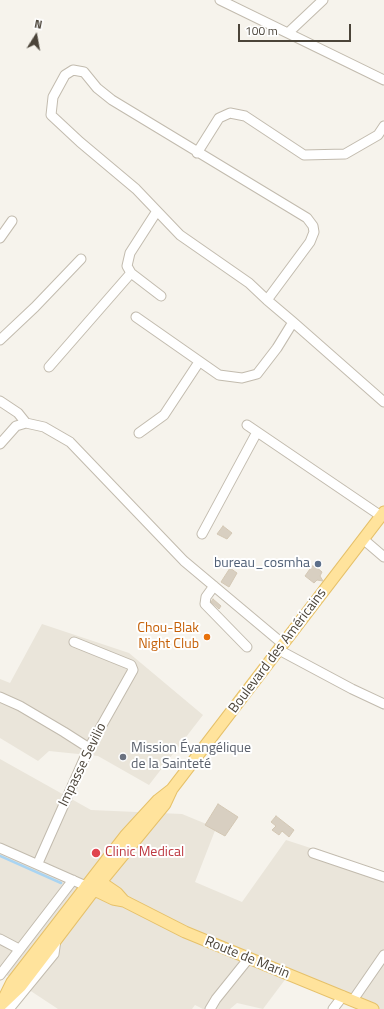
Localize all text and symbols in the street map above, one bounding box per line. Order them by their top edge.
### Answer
north arrow [16,16,56,56]
text: N [33,16,44,33]
scale bar [240,16,353,42]
text: 100 m [245,21,278,40]
place label: bureau_cosmha [214,556,310,572]
marker: bureau_cosmha [313,559,323,569]
street label: Boulevard des Américains [226,585,330,717]
place label: Chou-Blak Night Club [137,621,199,654]
marker: Chou-Blak Night Club [202,632,212,642]
street label: Impasse Sevilio [56,721,110,809]
place label: Mission Évangélique de la Sainteté [131,741,251,774]
marker: Mission Évangélique de la Sainteté [118,752,128,762]
place label: Clinic Medical [105,845,184,861]
marker: Clinic Medical [90,847,102,859]
street label: Route de Marin [202,933,292,983]

